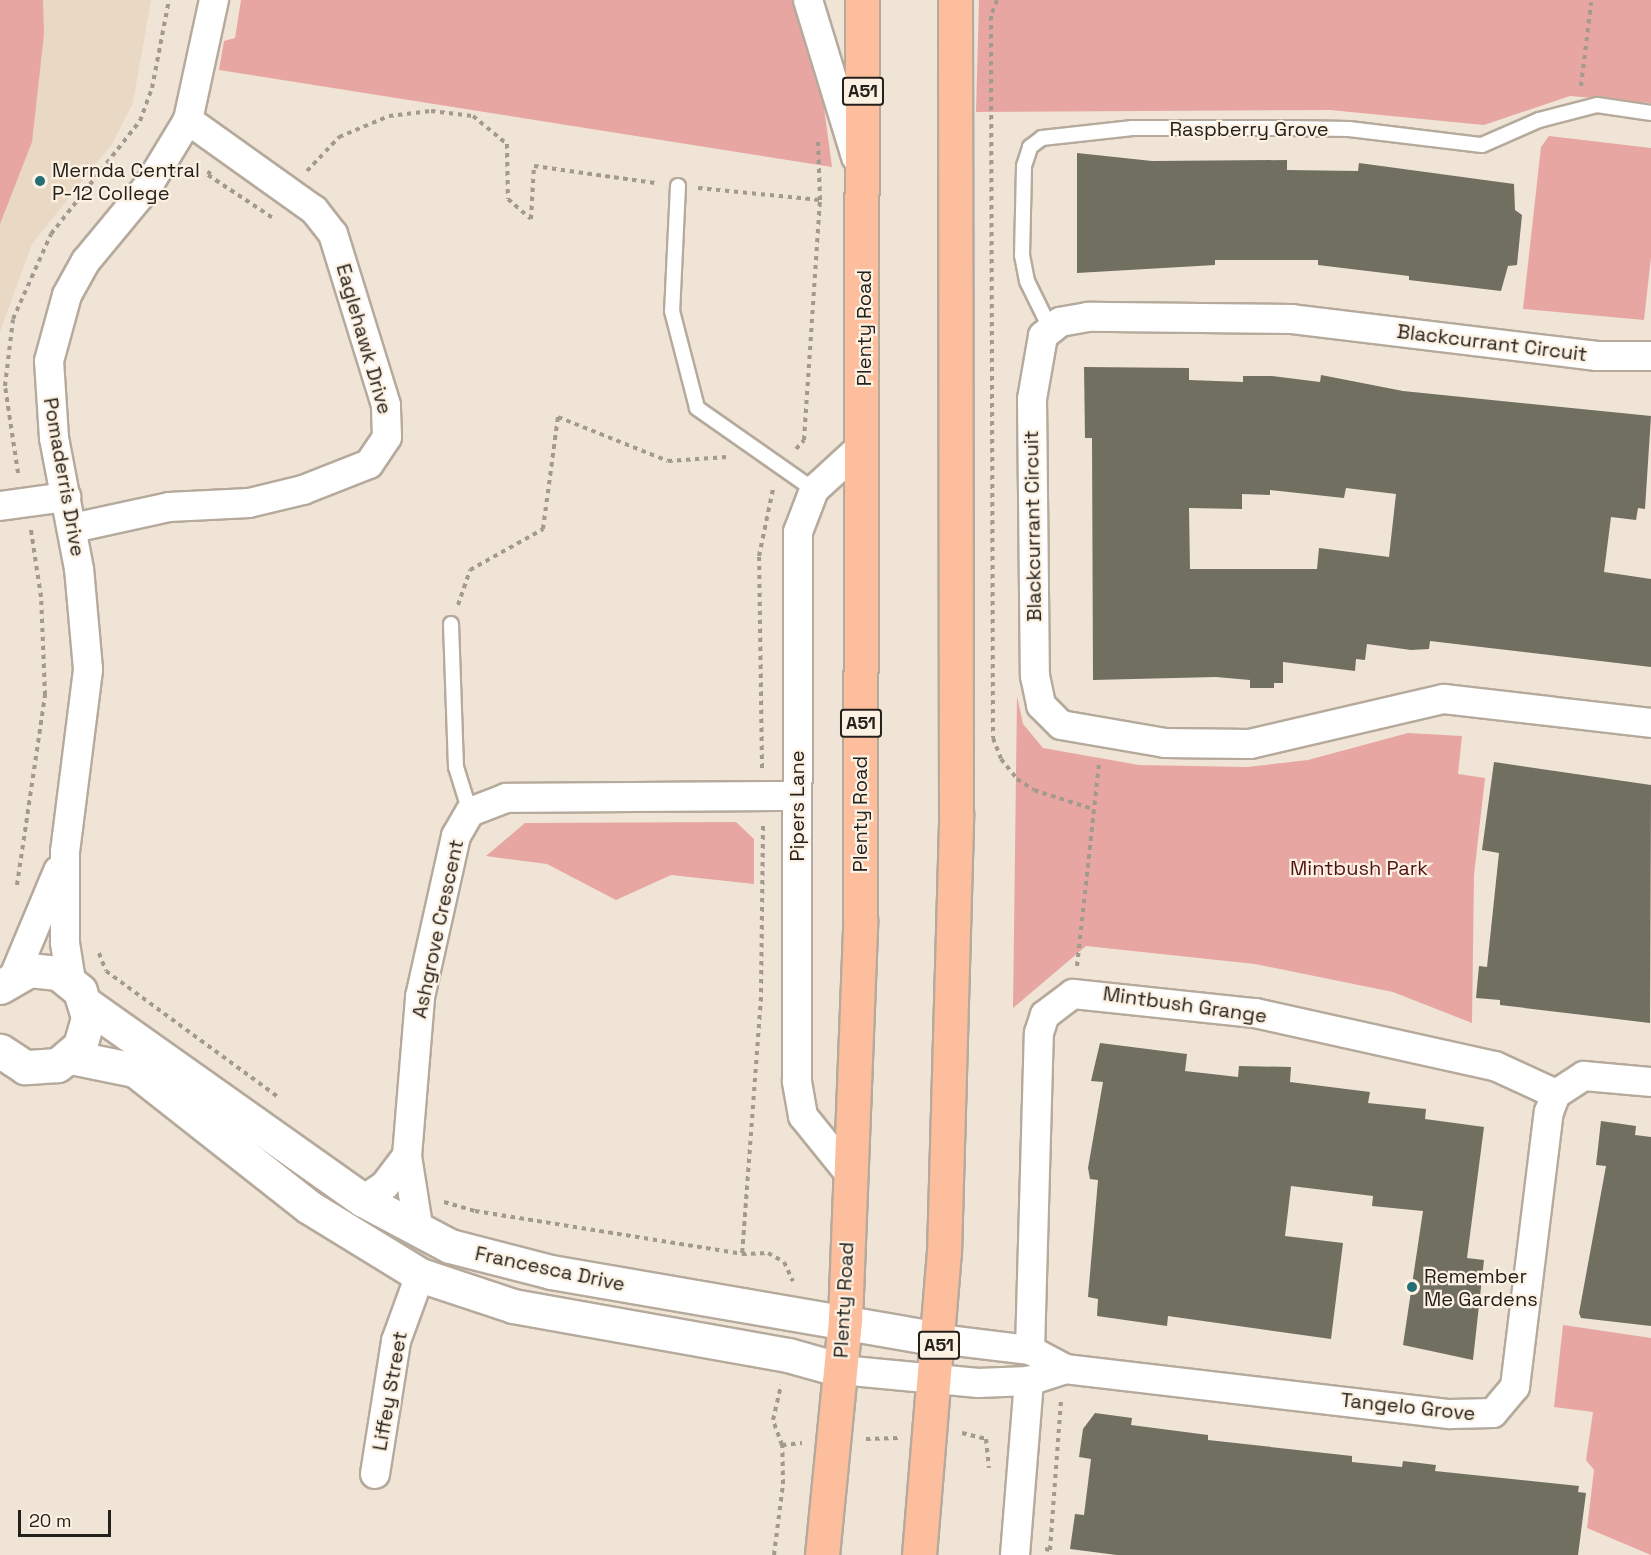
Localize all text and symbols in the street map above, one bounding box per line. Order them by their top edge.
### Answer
road number: A51 [840,76,886,106]
street label: Raspberry Grove [1169,117,1329,141]
place label: Mernda Central P-12 College [52,158,200,205]
marker: Mernda Central P-12 College [33,174,47,188]
street label: Eaglehawk Drive [331,261,397,417]
street label: Plenty Road [852,270,876,386]
street label: Blackcurrant Circuit [1395,319,1589,367]
street label: Pomaderris Drive [38,396,90,558]
street label: Blackcurrant Circuit [1019,430,1047,622]
road number: A51 [838,708,884,738]
street label: Pipers Lane [785,750,809,862]
street label: Plenty Road [848,756,872,872]
street label: Ashgrove Crescent [407,837,469,1021]
park label: Mintbush Park [1290,856,1428,880]
street label: Mintbush Grange [1101,982,1269,1028]
street label: Francesca Drive [473,1241,627,1297]
street label: Plenty Road [829,1241,859,1359]
place label: Remember Me Gardens [1424,1264,1538,1311]
marker: Remember Me Gardens [1405,1280,1419,1294]
street label: Liffey Street [368,1329,412,1453]
road number: A51 [916,1330,962,1360]
street label: Tangelo Grove [1339,1388,1477,1426]
scale bar [21,1498,114,1536]
text: 20 m [29,1509,72,1532]

